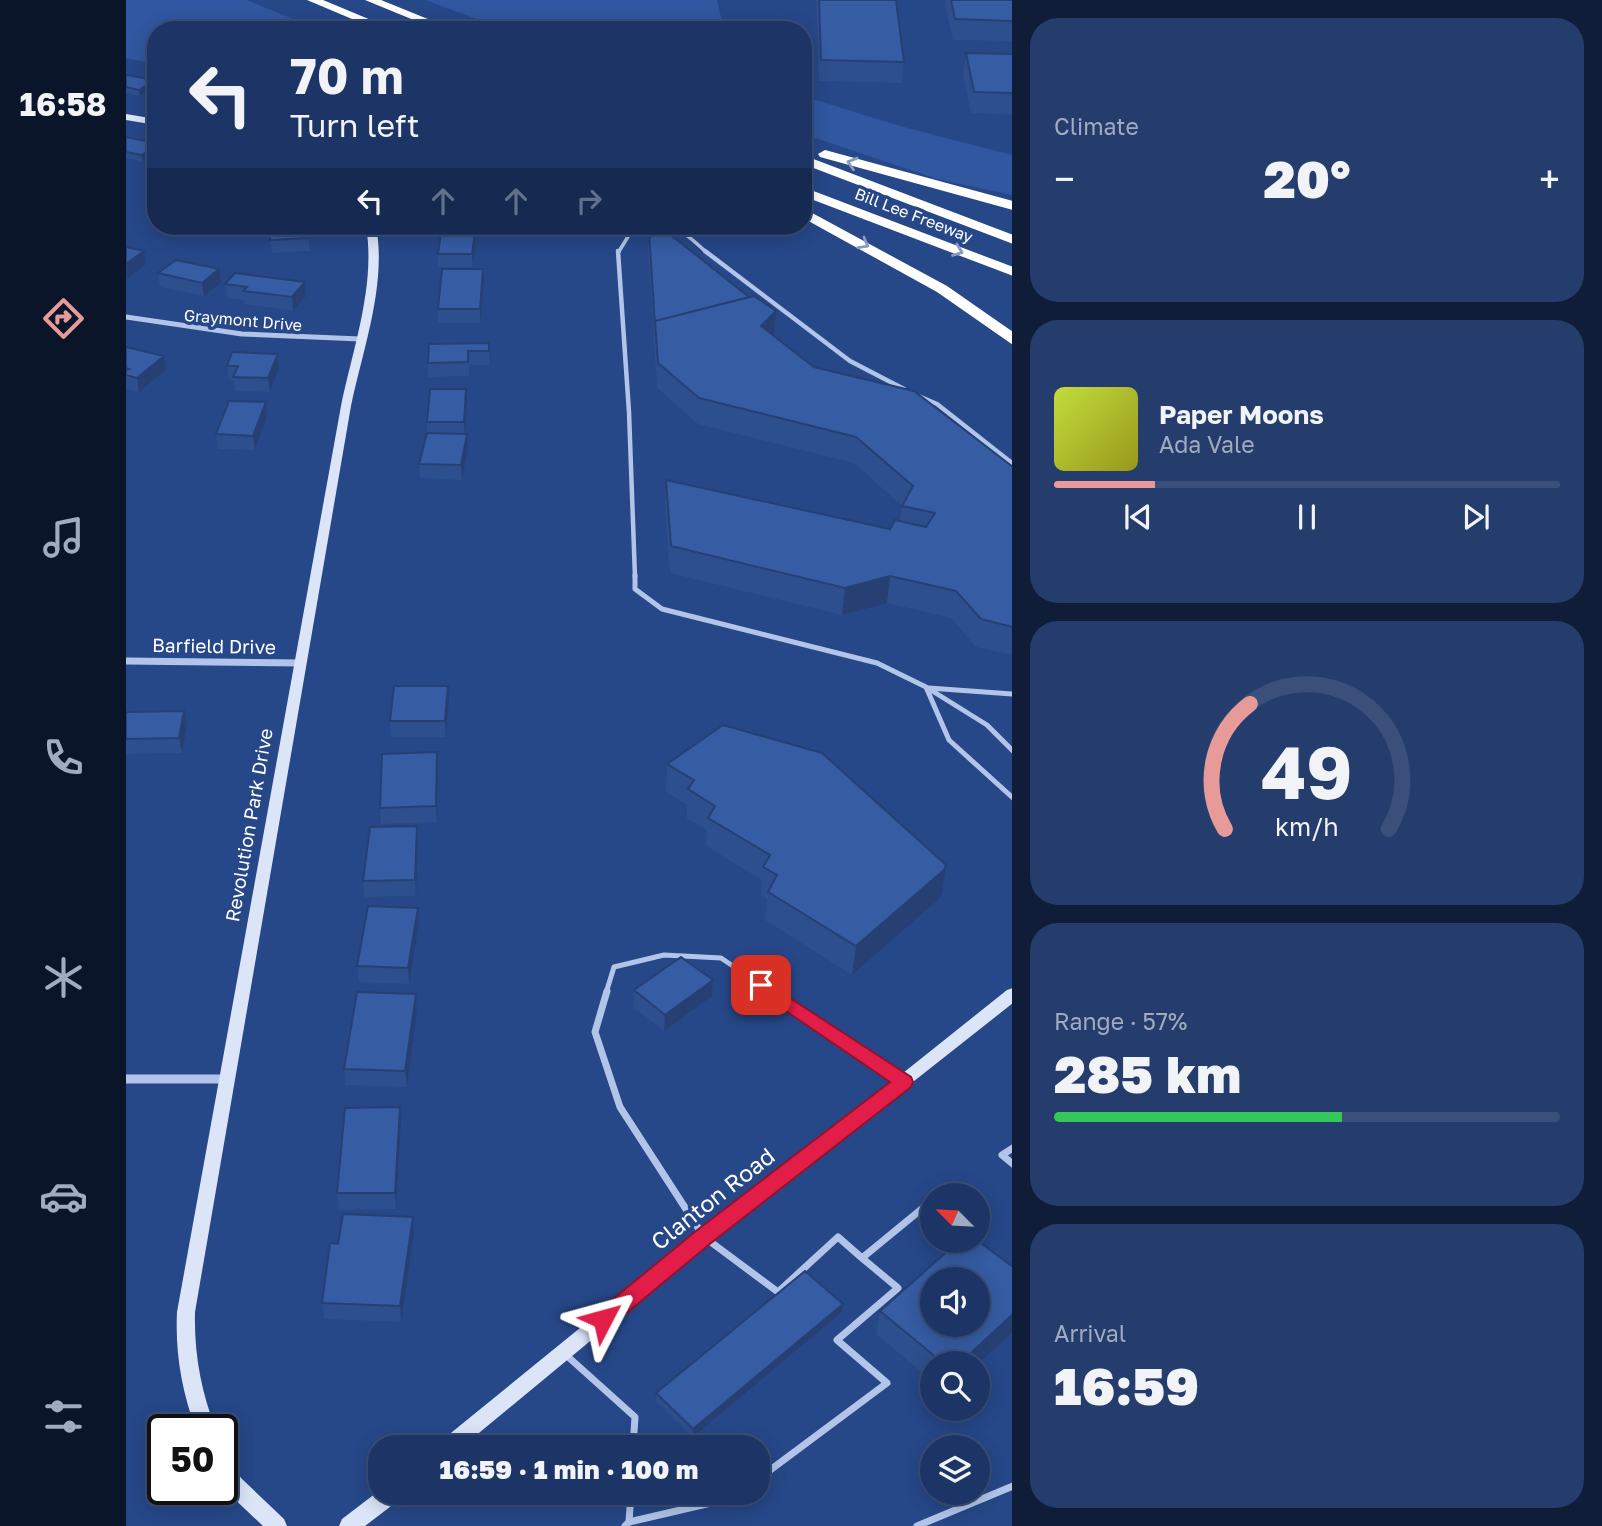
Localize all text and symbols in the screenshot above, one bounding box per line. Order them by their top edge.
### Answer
text: 70 m [290,46,404,105]
icon: left [175,49,266,140]
text: 16:58 [19,85,107,123]
text: Turn left [290,106,419,144]
text: Climate [1054,112,1139,140]
text: 20° [1264,147,1350,209]
one-way arrow [846,156,858,171]
text: − [1054,156,1075,201]
text: + [1539,156,1560,201]
icon: left [351,182,389,220]
icon: ahead [424,182,462,220]
icon: ahead [497,182,535,220]
icon: right [570,182,608,220]
street label: Bill Lee Freeway [852,183,976,247]
one-way arrow [856,236,869,249]
one-way arrow [952,243,964,257]
icon: directions [39,294,88,343]
street label: Graymont Drive [183,305,303,335]
text: Paper Moons [1159,399,1324,430]
text: Ada Vale [1159,430,1255,458]
icon: previous [1119,498,1157,536]
icon: pause [1288,498,1326,536]
icon: next [1457,498,1495,536]
icon: music [39,513,88,562]
street label: Barfield Drive [152,633,276,658]
street label: Revolution Park Drive [220,726,277,923]
text: 49 [1261,728,1353,815]
icon: phone [39,733,88,782]
text: km/h [1275,811,1339,842]
icon: climate [39,953,88,1002]
pin [731,955,791,1015]
icon: arrive [742,966,780,1004]
text: Range · 57% [1054,1007,1187,1035]
text: 285 km [1054,1042,1241,1104]
street label: Clanton Road [645,1141,780,1255]
icon: car [39,1172,88,1221]
north arrow [920,1183,990,1253]
map controls [920,1183,990,1505]
button: sound [920,1267,990,1337]
position arrow [566,1282,640,1356]
text: Arrival [1054,1319,1126,1347]
button: search [920,1351,990,1421]
text: 16:59 [1054,1354,1199,1416]
icon: filters [39,1392,88,1441]
speed limit sign: 50 [147,1414,238,1505]
button: layers [920,1435,990,1505]
text: 16:59 · 1 min · 100 m [440,1454,698,1485]

